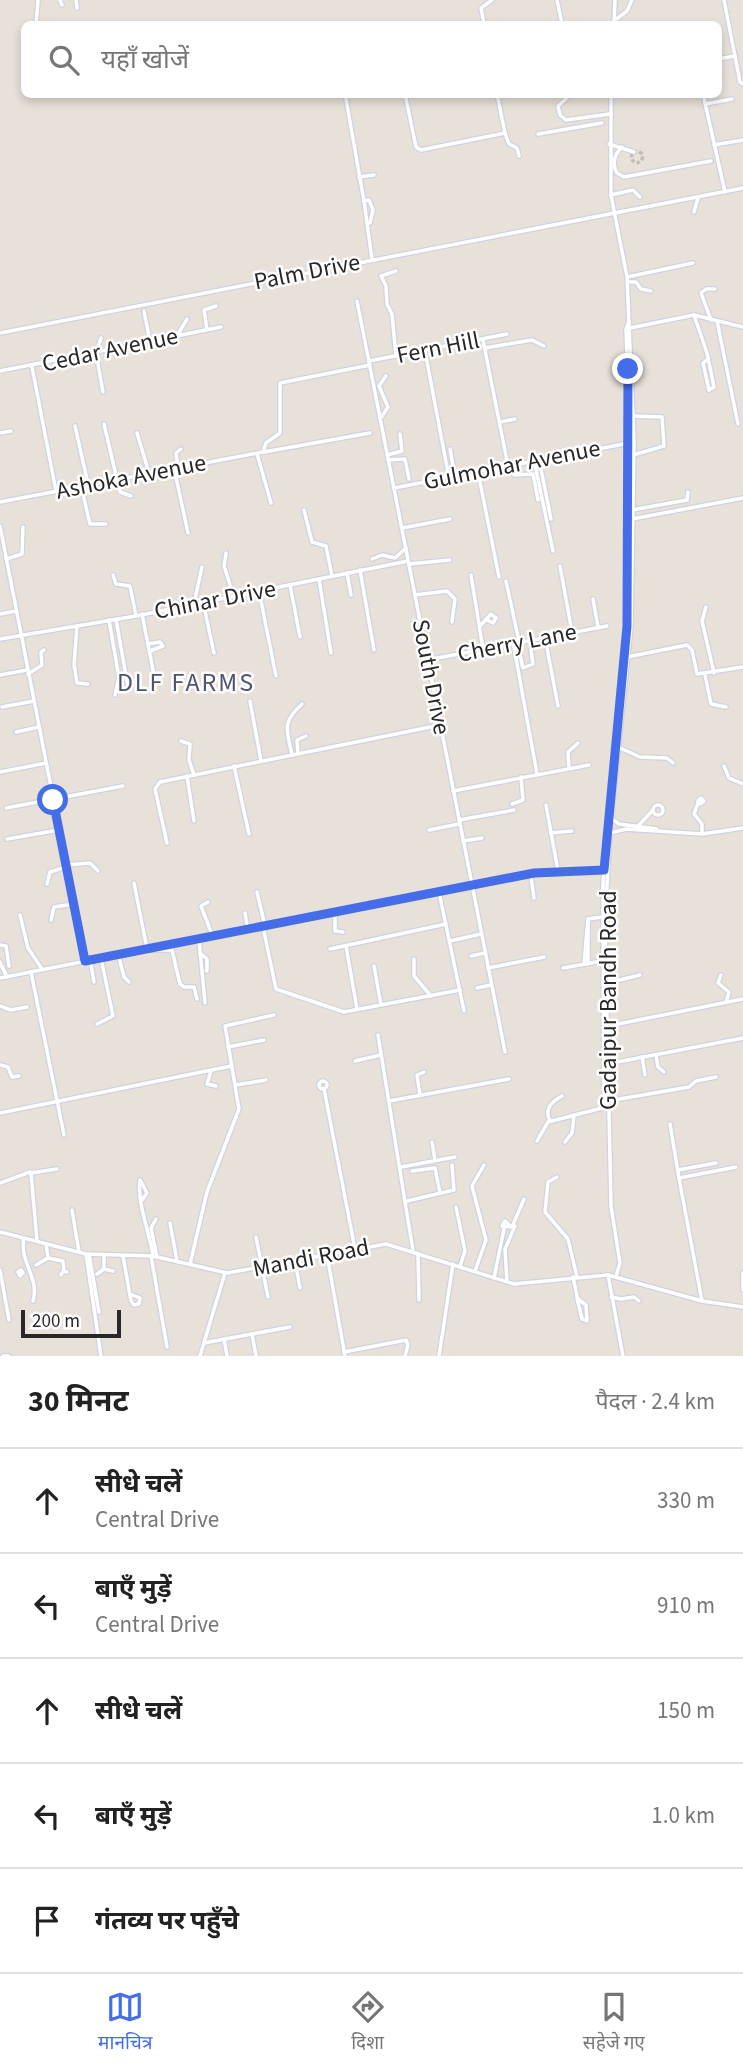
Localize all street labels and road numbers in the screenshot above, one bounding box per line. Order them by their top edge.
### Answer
street label: Palm Drive [251,245,363,299]
street label: Cedar Avenue [39,319,181,381]
street label: Fern Hill [394,323,482,373]
street label: Gulmohar Avenue [421,431,603,499]
street label: Ashoka Avenue [53,445,209,509]
street label: Chinar Drive [151,571,279,629]
street label: Cherry Lane [454,614,580,672]
street label: South Drive [403,616,459,738]
street label: Gadaipur Bandh Road [591,890,626,1110]
street label: Mandi Road [250,1230,372,1286]

